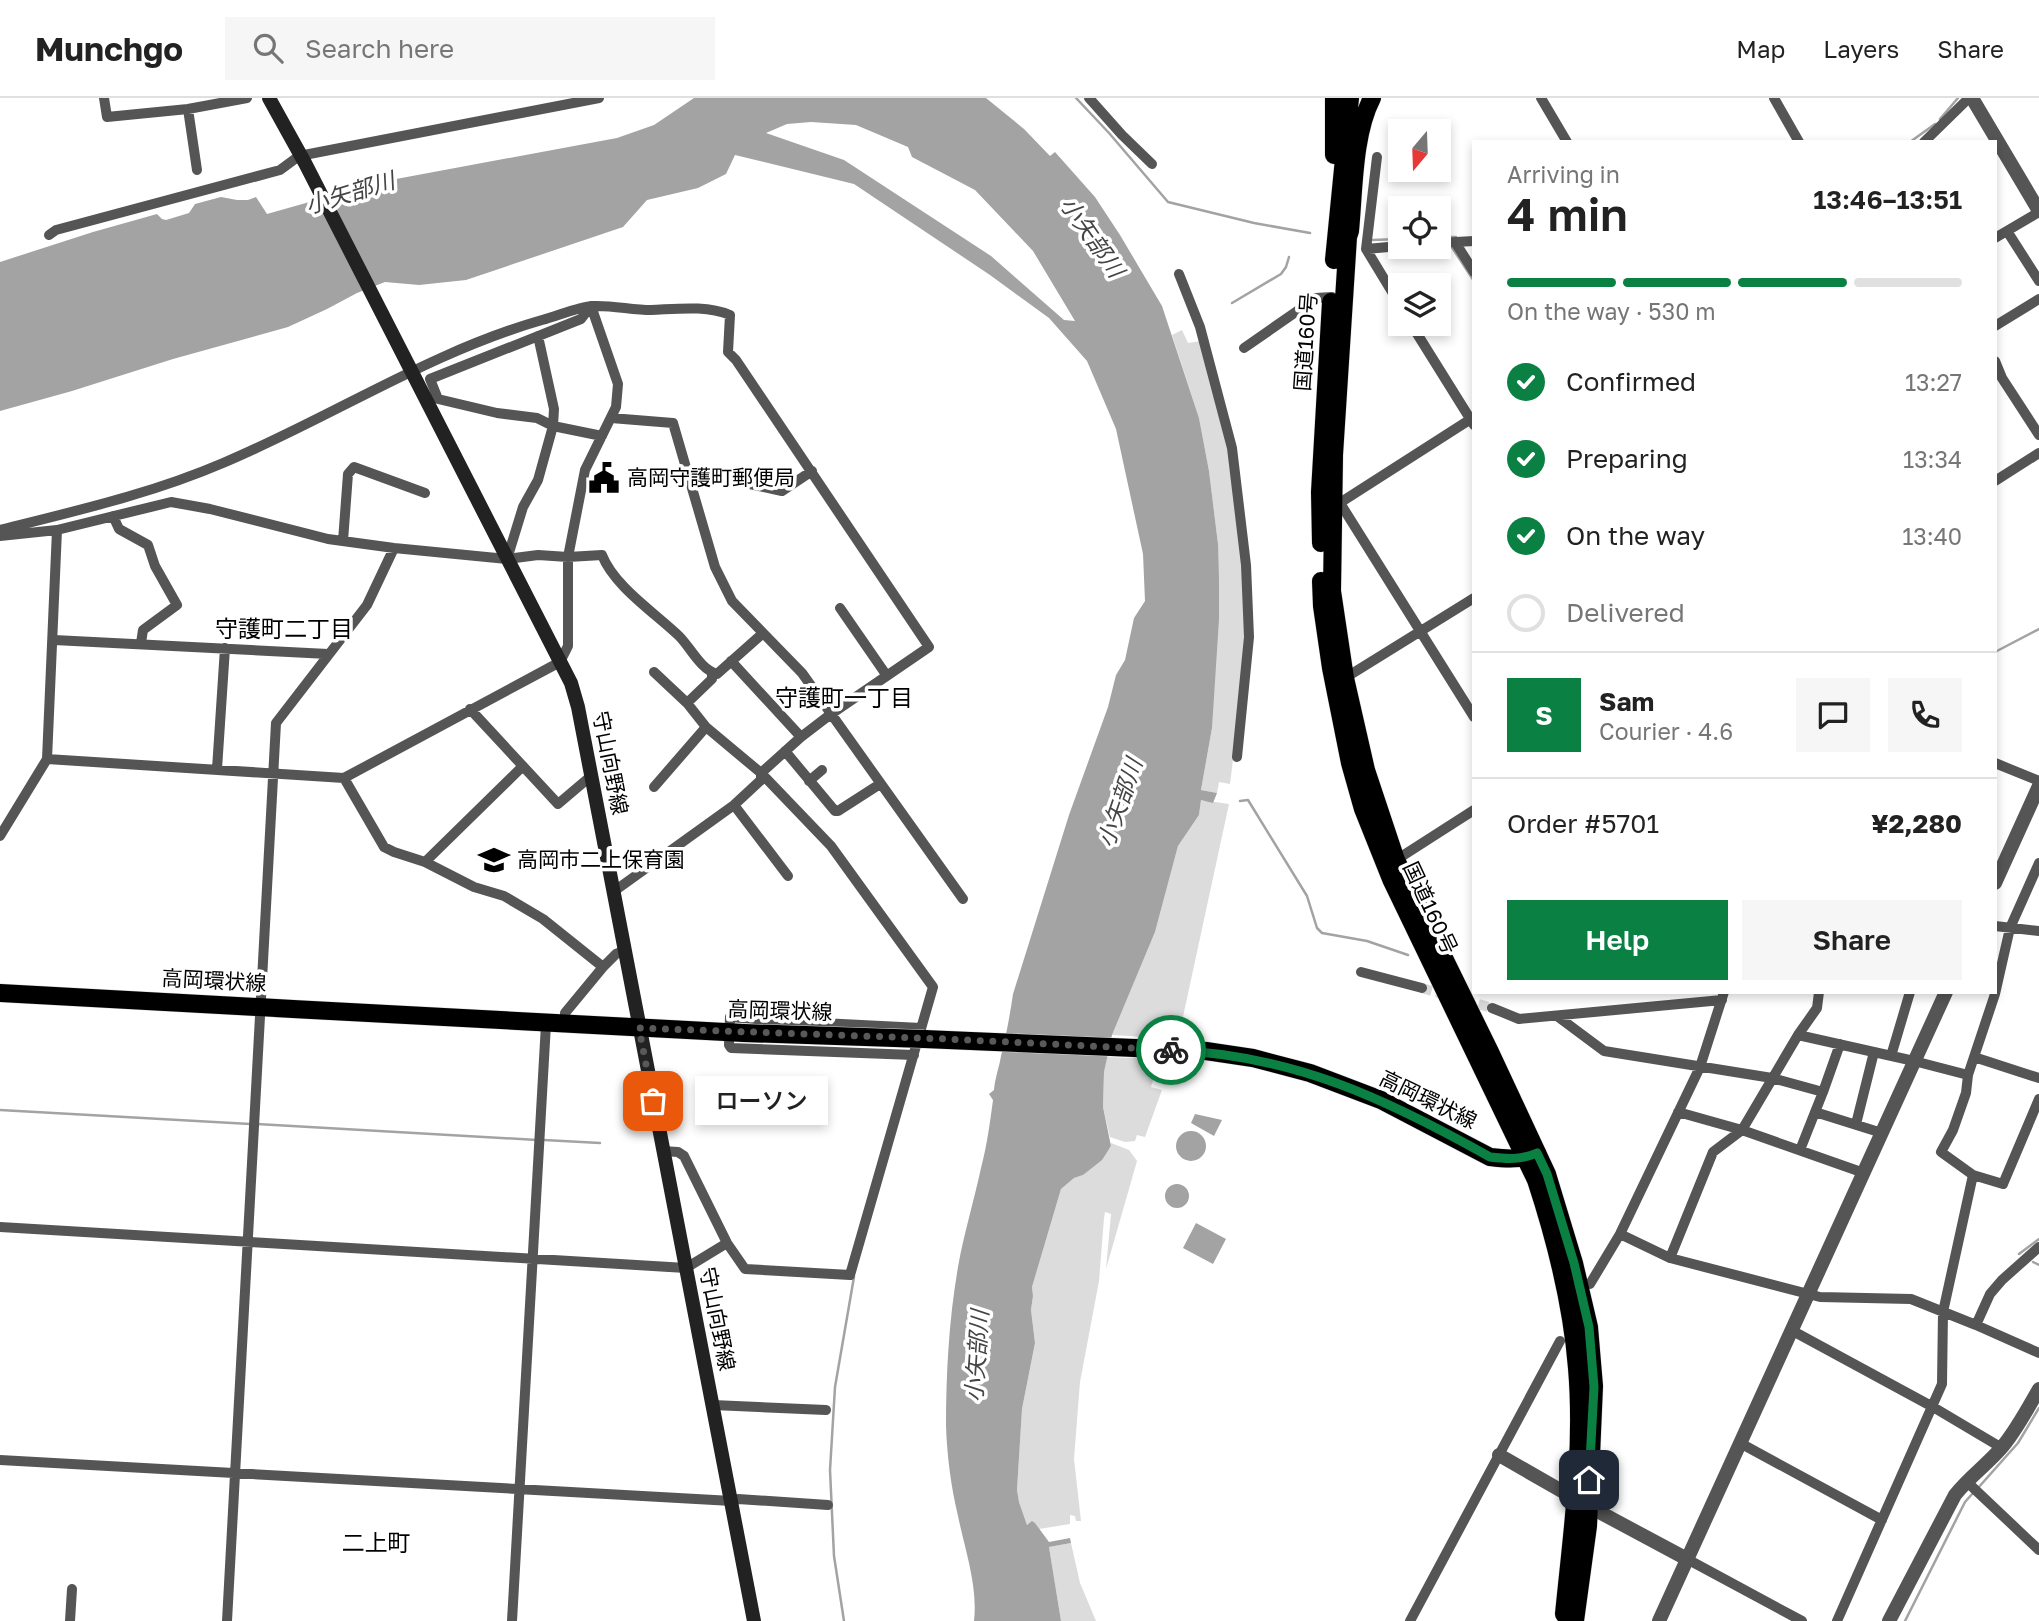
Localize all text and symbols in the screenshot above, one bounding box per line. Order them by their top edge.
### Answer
search box [225,17,715,80]
text: Munchgo [35,29,183,68]
icon: search [249,29,287,67]
text: Search here [305,33,454,64]
text: Map [1736,34,1785,63]
text: Layers [1823,34,1899,63]
text: Share [1937,34,2004,63]
north arrow [1388,119,1451,182]
map controls [1388,119,1451,336]
text: Arriving in [1507,160,1620,188]
water label: 小矢部川 [302,164,401,219]
text: 13:46–13:51 [1813,184,1962,215]
text: 4 min [1507,186,1628,241]
water label: 小矢部川 [1055,191,1132,285]
button: locate [1388,196,1451,259]
button: layers [1388,273,1451,336]
street label: 国道160号 [1289,292,1321,392]
text: On the way · 530 m [1507,297,1716,325]
icon: check [1507,363,1545,401]
text: Confirmed [1566,366,1696,397]
text: 13:27 [1905,368,1962,396]
icon: check [1507,440,1545,478]
text: Preparing [1566,443,1688,474]
text: 13:34 [1903,445,1962,473]
public building icon: 高岡守護町郵便局 [587,461,621,495]
place label: 高岡守護町郵便局 [627,464,795,490]
icon: check [1507,517,1545,555]
text: On the way [1566,520,1705,551]
text: 13:40 [1902,522,1962,550]
text: Delivered [1566,597,1685,628]
district label: 守護町二丁目 [215,614,353,642]
button: chat [1796,678,1870,752]
button: phone [1888,678,1962,752]
district label: 守護町一丁目 [775,683,913,711]
text: Sam [1599,686,1654,717]
text: S [1535,700,1553,731]
street label: 守山向野線 [588,709,634,817]
text: Courier · 4.6 [1599,717,1733,745]
water label: 小矢部川 [1091,752,1148,851]
text: Order #5701 [1507,808,1659,839]
text: ¥2,280 [1871,808,1962,839]
school or university icon: 高岡市二上保育園 [477,843,511,877]
place label: 高岡市二上保育園 [517,846,685,872]
street label: 国道160号 [1398,857,1464,958]
button: Help [1507,900,1728,980]
button: Share [1742,900,1962,980]
street label: 高岡環状線 [161,964,267,996]
street label: 高岡環状線 [727,995,833,1025]
courier [1136,1015,1206,1085]
icon: bike [1152,1031,1190,1069]
street label: 高岡環状線 [1376,1064,1481,1134]
pin [623,1071,683,1131]
callout: ローソン [695,1076,828,1126]
icon: bag [634,1082,672,1120]
text: ローソン [716,1086,808,1114]
street label: 守山向野線 [695,1265,741,1373]
water label: 小矢部川 [959,1306,993,1403]
pin [1559,1450,1619,1510]
icon: home [1570,1461,1608,1499]
district label: 二上町 [342,1528,411,1556]

